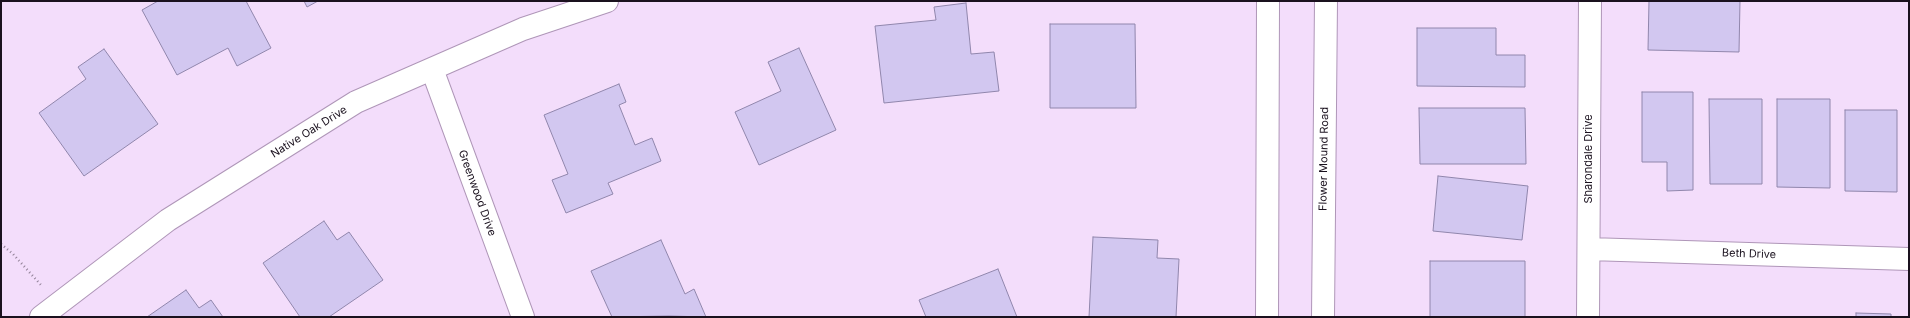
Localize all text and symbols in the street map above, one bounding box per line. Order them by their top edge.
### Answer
street label: Native Oak Drive [269,103,349,161]
street label: Flower Mound Road [1316,107,1332,211]
street label: Sharondale Drive [1582,114,1596,204]
street label: Greenwood Drive [455,148,499,238]
street label: Beth Drive [1722,246,1776,262]

